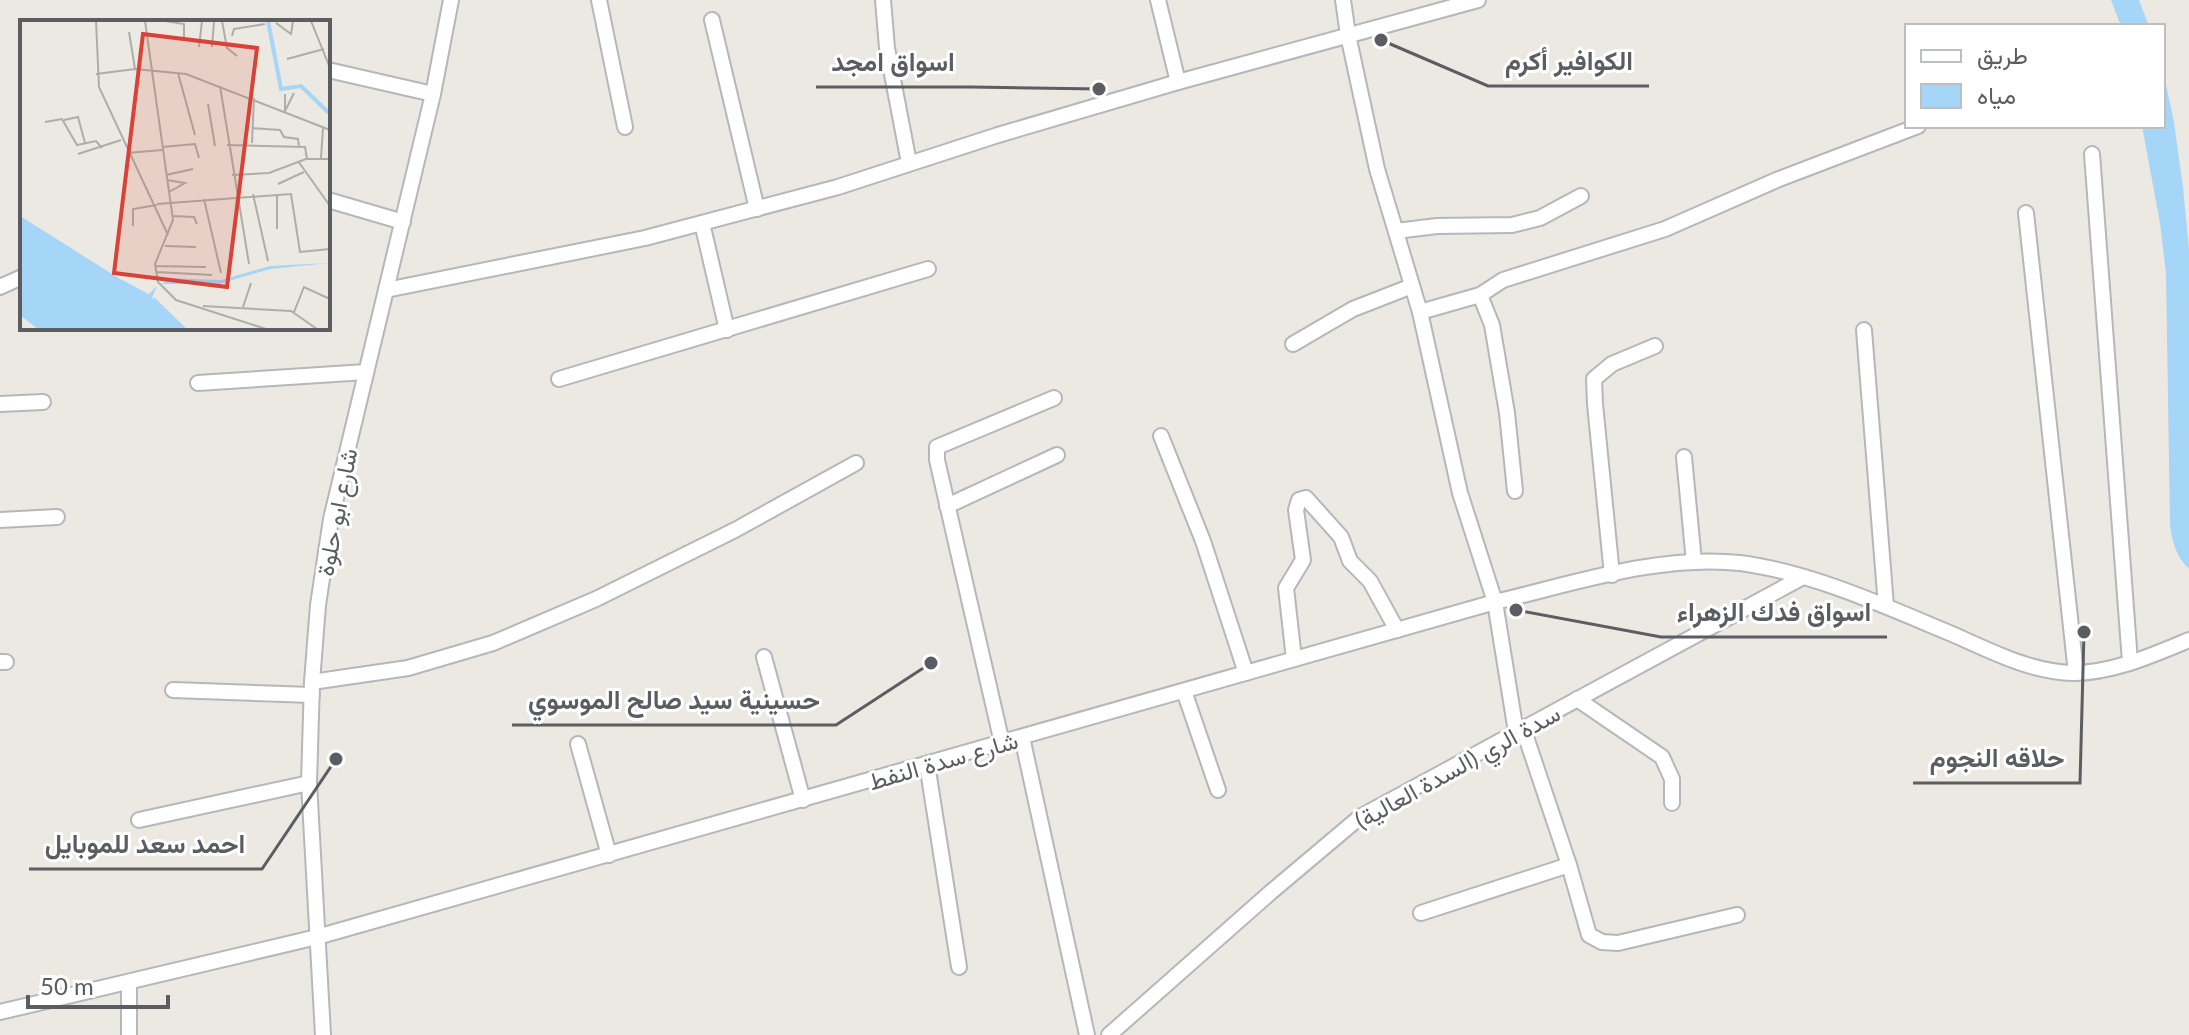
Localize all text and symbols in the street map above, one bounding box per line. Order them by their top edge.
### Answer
inset map [20,20,330,330]
legend [1905,24,2165,128]
callout: الكوافير أكرم [1488,36,1649,86]
callout: اسواق امجد [816,37,971,87]
text: طريق [1977,40,2028,71]
text: الكوافير أكرم [1505,44,1633,78]
text: اسواق امجد [831,45,955,78]
text: مياه [1977,80,2016,110]
street label: شارع ابو حلوة [309,446,366,579]
callout: اسواق فدك الزهراء [1661,587,1887,637]
text: اسواق فدك الزهراء [1677,595,1871,628]
callout: حسينية سيد صالح الموسوي [512,675,836,725]
text: حسينية سيد صالح الموسوي [528,683,820,722]
street label: سدة الري (السدة العالية) [1349,698,1568,840]
street label: شارع سدة النفط [865,725,1022,798]
callout: حلاقه النجوم [1913,733,2080,783]
text: حلاقه النجوم [1930,741,2064,775]
callout: احمد سعد للموبايل [29,819,262,869]
text: احمد سعد للموبايل [45,827,245,860]
scale bar [28,959,168,1009]
text: 50 m [40,971,94,1000]

